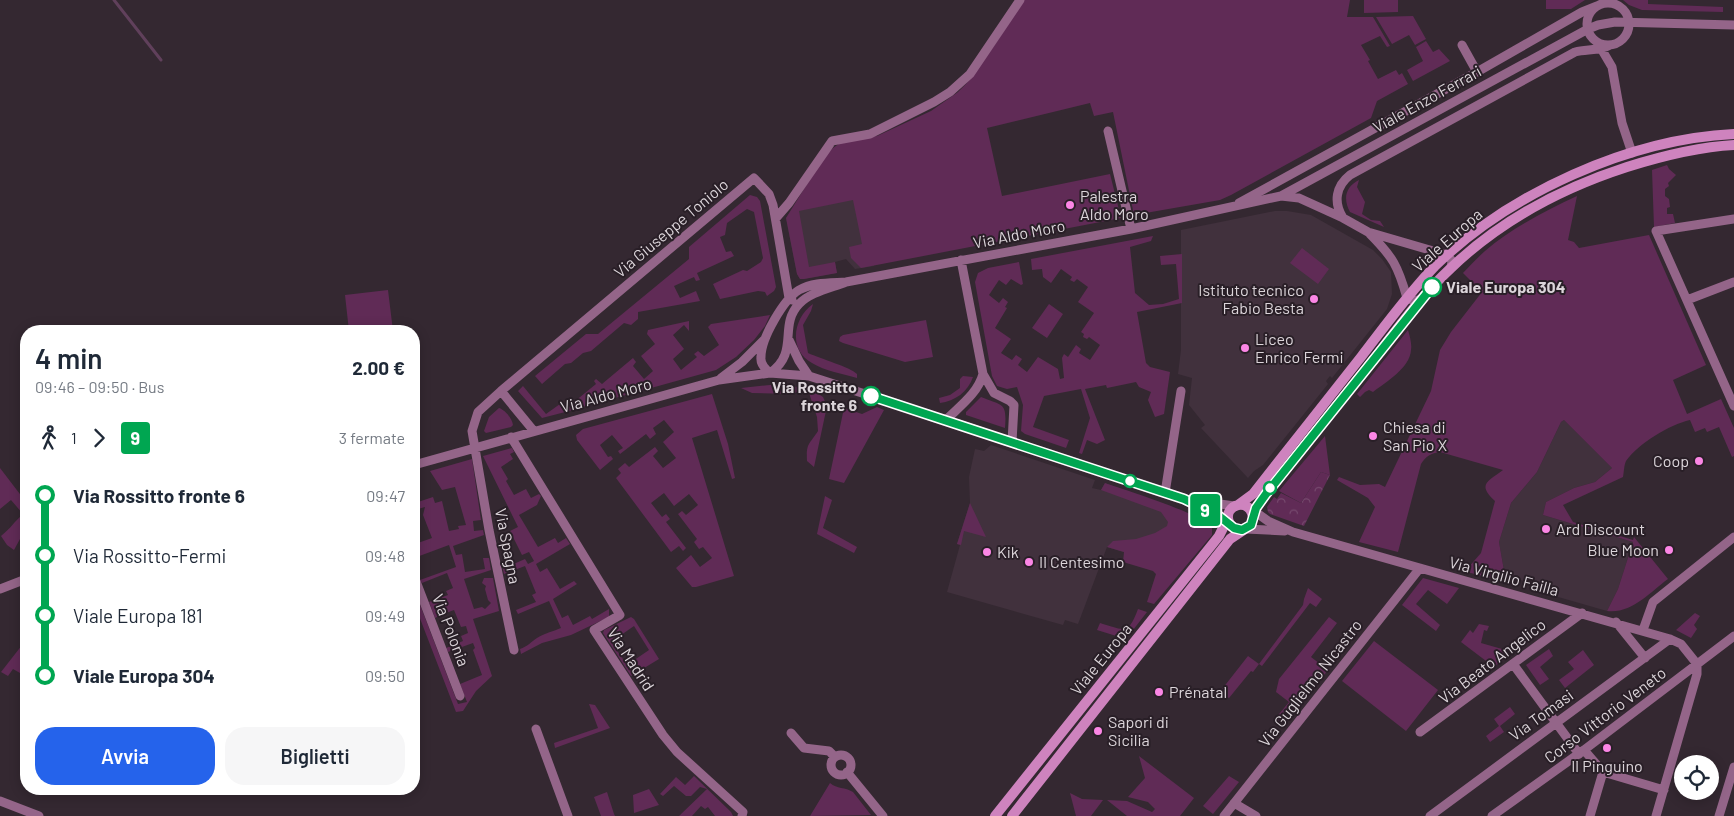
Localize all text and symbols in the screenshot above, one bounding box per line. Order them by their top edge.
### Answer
street label: Viale Enzo Ferrari [1369,61,1484,136]
street label: Via Giuseppe Toniolo [610,174,732,281]
place label: Palestra Aldo Moro [1080,186,1149,223]
marker: Palestra Aldo Moro [1064,199,1076,211]
street label: Viale Europa [1408,204,1486,275]
street label: Via Aldo Moro [971,215,1067,252]
marker: Viale Europa 304 [1422,277,1442,297]
place label: Viale Europa 304 [1446,277,1565,296]
place label: Istituto tecnico Fabio Besta [1198,280,1304,317]
marker: Istituto tecnico Fabio Besta [1308,293,1320,305]
place label: Liceo Enrico Fermi [1255,329,1344,366]
text: 4 min [35,341,103,375]
marker: Liceo Enrico Fermi [1239,342,1251,354]
text: 2.00 € [352,356,405,379]
street label: Via Aldo Moro [558,373,654,416]
text: 09:46 – 09:50 · Bus [35,377,164,396]
place label: Via Rossitto fronte 6 [772,377,857,414]
marker: Via Rossitto fronte 6 [861,386,881,406]
place label: Chiesa di San Pio X [1383,417,1447,454]
icon: walk [35,424,63,452]
icon: forward [85,424,113,452]
text: 9 [131,427,140,449]
text: 1 [71,428,77,447]
text: 3 fermate [339,428,405,447]
marker: Chiesa di San Pio X [1367,430,1379,442]
place label: Coop [1653,451,1689,470]
marker: Coop [1693,455,1705,467]
unlabelled marker [1123,474,1137,488]
unlabelled marker [1263,481,1277,495]
text: Via Rossitto fronte 6 [73,484,245,507]
text: 09:47 [366,486,405,505]
line badge: 9 [1189,494,1221,526]
text: 9 [1200,499,1210,521]
street label: Via Spagna [492,506,525,585]
place label: Ard Discount [1556,519,1645,538]
marker: Ard Discount [1540,523,1552,535]
place label: Blue Moon [1587,540,1659,559]
place label: Kik [997,542,1019,561]
text: Via Rossitto-Fermi [73,544,226,567]
marker: Blue Moon [1663,544,1675,556]
text: 09:48 [365,546,405,565]
marker: Kik [981,546,993,558]
place label: Il Centesimo [1039,552,1124,571]
street label: Via Virgilio Failla [1447,552,1561,599]
marker: Il Centesimo [1023,556,1035,568]
street label: Via Polonia [429,591,474,669]
text: Viale Europa 181 [73,604,203,627]
text: 09:49 [365,606,405,625]
street label: Via Beato Angelico [1434,614,1549,707]
street label: Via Guglielmo Nicastro [1254,615,1365,750]
street label: Viale Europa [1066,619,1135,698]
street label: Via Madrid [604,623,659,694]
street label: Corso Vittorio Veneto [1540,663,1669,767]
text: Viale Europa 304 [73,664,215,687]
text: 09:50 [365,666,405,685]
place label: Prénatal [1169,682,1227,701]
street label: Via Tomasi [1505,685,1577,744]
marker: Prénatal [1153,686,1165,698]
place label: Sapori di Sicilia [1108,712,1169,749]
marker: Sapori di Sicilia [1092,725,1104,737]
button: Avvia [35,727,215,785]
button: Biglietti [225,727,405,785]
marker: Il Pinguino [1601,742,1613,754]
map controls [1674,755,1719,800]
button: locate [1674,755,1719,800]
place label: Il Pinguino [1571,756,1643,775]

